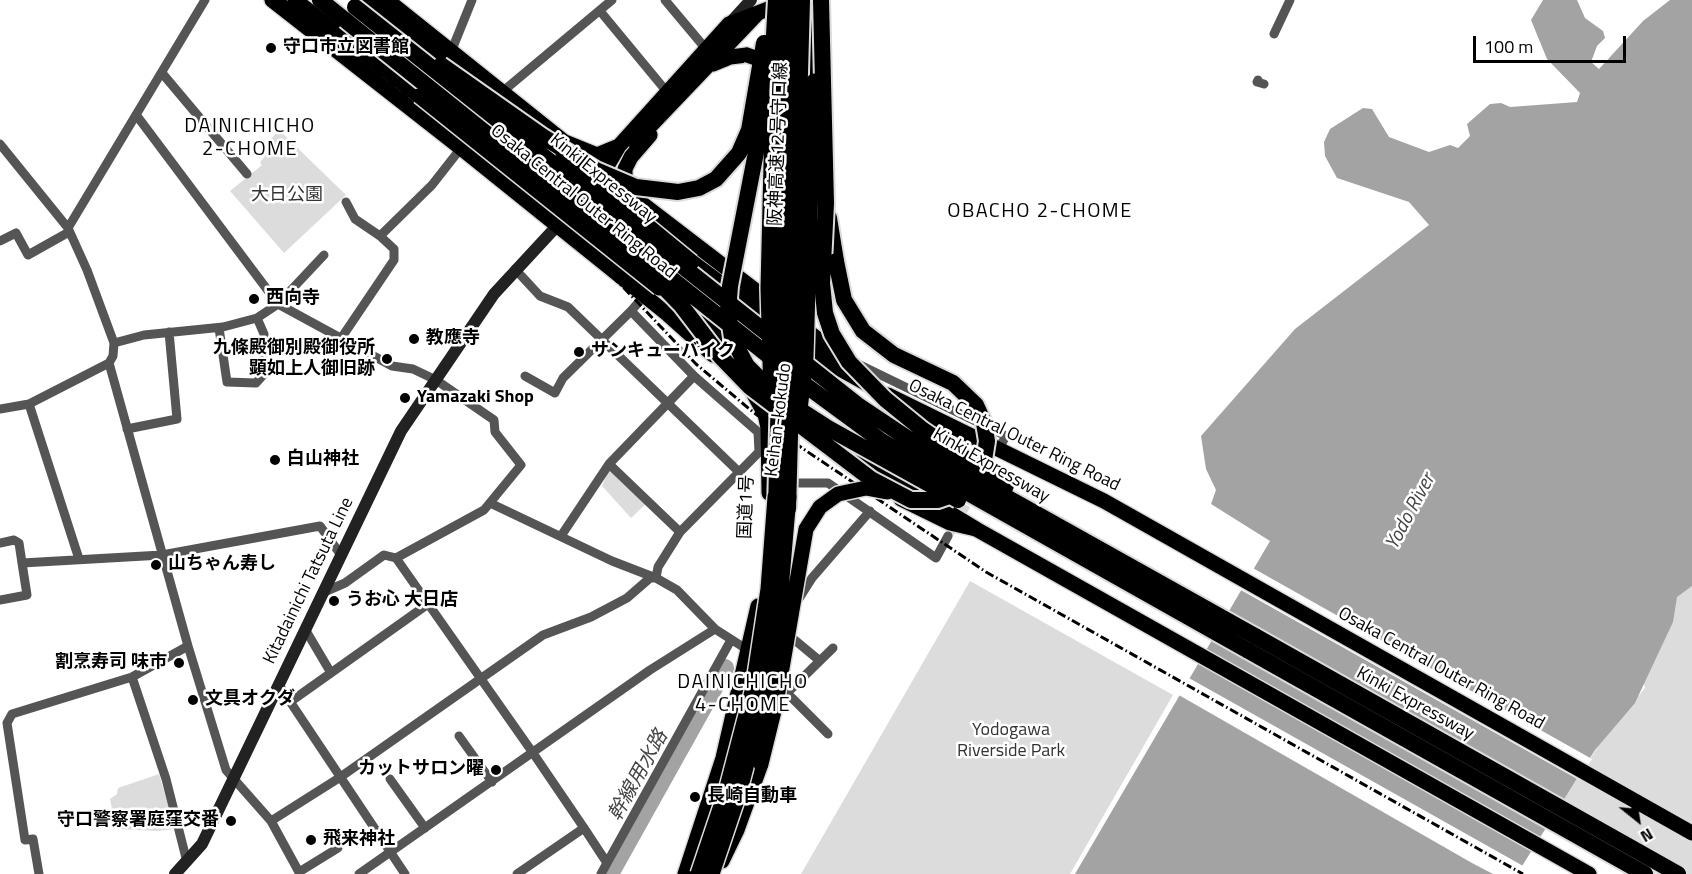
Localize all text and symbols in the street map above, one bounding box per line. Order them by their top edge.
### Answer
scale bar [1476,24,1629,62]
text: 100 m [1484,33,1533,60]
place label: 守口市立図書館 [283,37,409,59]
marker: 守口市立図書館 [264,41,278,55]
street label: 阪神高速12号守口線 [765,62,793,226]
district label: DAINICHICHO 2-CHOME [184,115,316,162]
street label: Osaka Central Outer Ring Road [486,120,680,284]
street label: Kinki Expressway [545,129,661,229]
park label: 大日公園 [251,185,323,207]
district label: OBACHO 2-CHOME [947,200,1133,224]
place label: 西向寺 [266,288,320,310]
marker: 西向寺 [247,292,261,306]
place label: 教應寺 [426,328,480,350]
marker: 教應寺 [407,332,421,346]
place label: 九條殿御別殿御役所 顕如上人御旧跡 [213,338,375,380]
place label: サンキューバイク [591,341,735,363]
marker: サンキューバイク [572,345,586,359]
marker: 九條殿御別殿御役所 顕如上人御旧跡 [380,352,394,366]
street label: Keihan-kokudo [761,362,797,478]
street label: Osaka Central Outer Ring Road [905,375,1123,497]
place label: Yamazaki Shop [417,387,534,409]
marker: Yamazaki Shop [398,391,412,405]
street label: Kinki Expressway [929,424,1053,508]
place label: 白山神社 [287,449,359,471]
marker: 白山神社 [268,453,282,467]
water label: Yodo River [1381,470,1441,554]
street label: 国道1号 [735,475,759,539]
street label: Kitadainichi Tatsuta Line [259,494,359,668]
place label: 山ちゃん寿し [168,554,276,576]
marker: 山ちゃん寿し [149,558,163,572]
place label: うお心 大日店 [346,590,458,612]
marker: うお心 大日店 [327,594,341,608]
street label: Osaka Central Outer Ring Road [1334,603,1548,735]
place label: 割烹寿司 味市 [55,652,167,674]
marker: 割烹寿司 味市 [172,656,186,670]
street label: Kinki Expressway [1352,663,1478,745]
district label: DAINICHICHO 4-CHOME [677,671,809,718]
place label: 文具オクダ [205,689,295,711]
marker: 文具オクダ [186,693,200,707]
park label: Yodogawa Riverside Park [957,720,1065,762]
water label: 幹線用水路 [604,726,674,826]
place label: カットサロン曜 [358,759,484,781]
marker: カットサロン曜 [489,763,503,777]
place label: 長崎自動車 [707,786,797,808]
marker: 長崎自動車 [688,790,702,804]
north arrow [1608,790,1668,850]
place label: 守口警察署庭窪交番 [57,810,219,832]
marker: 守口警察署庭窪交番 [224,814,238,828]
text: N [1636,822,1658,849]
place label: 飛来神社 [323,829,395,851]
marker: 飛来神社 [304,833,318,847]

